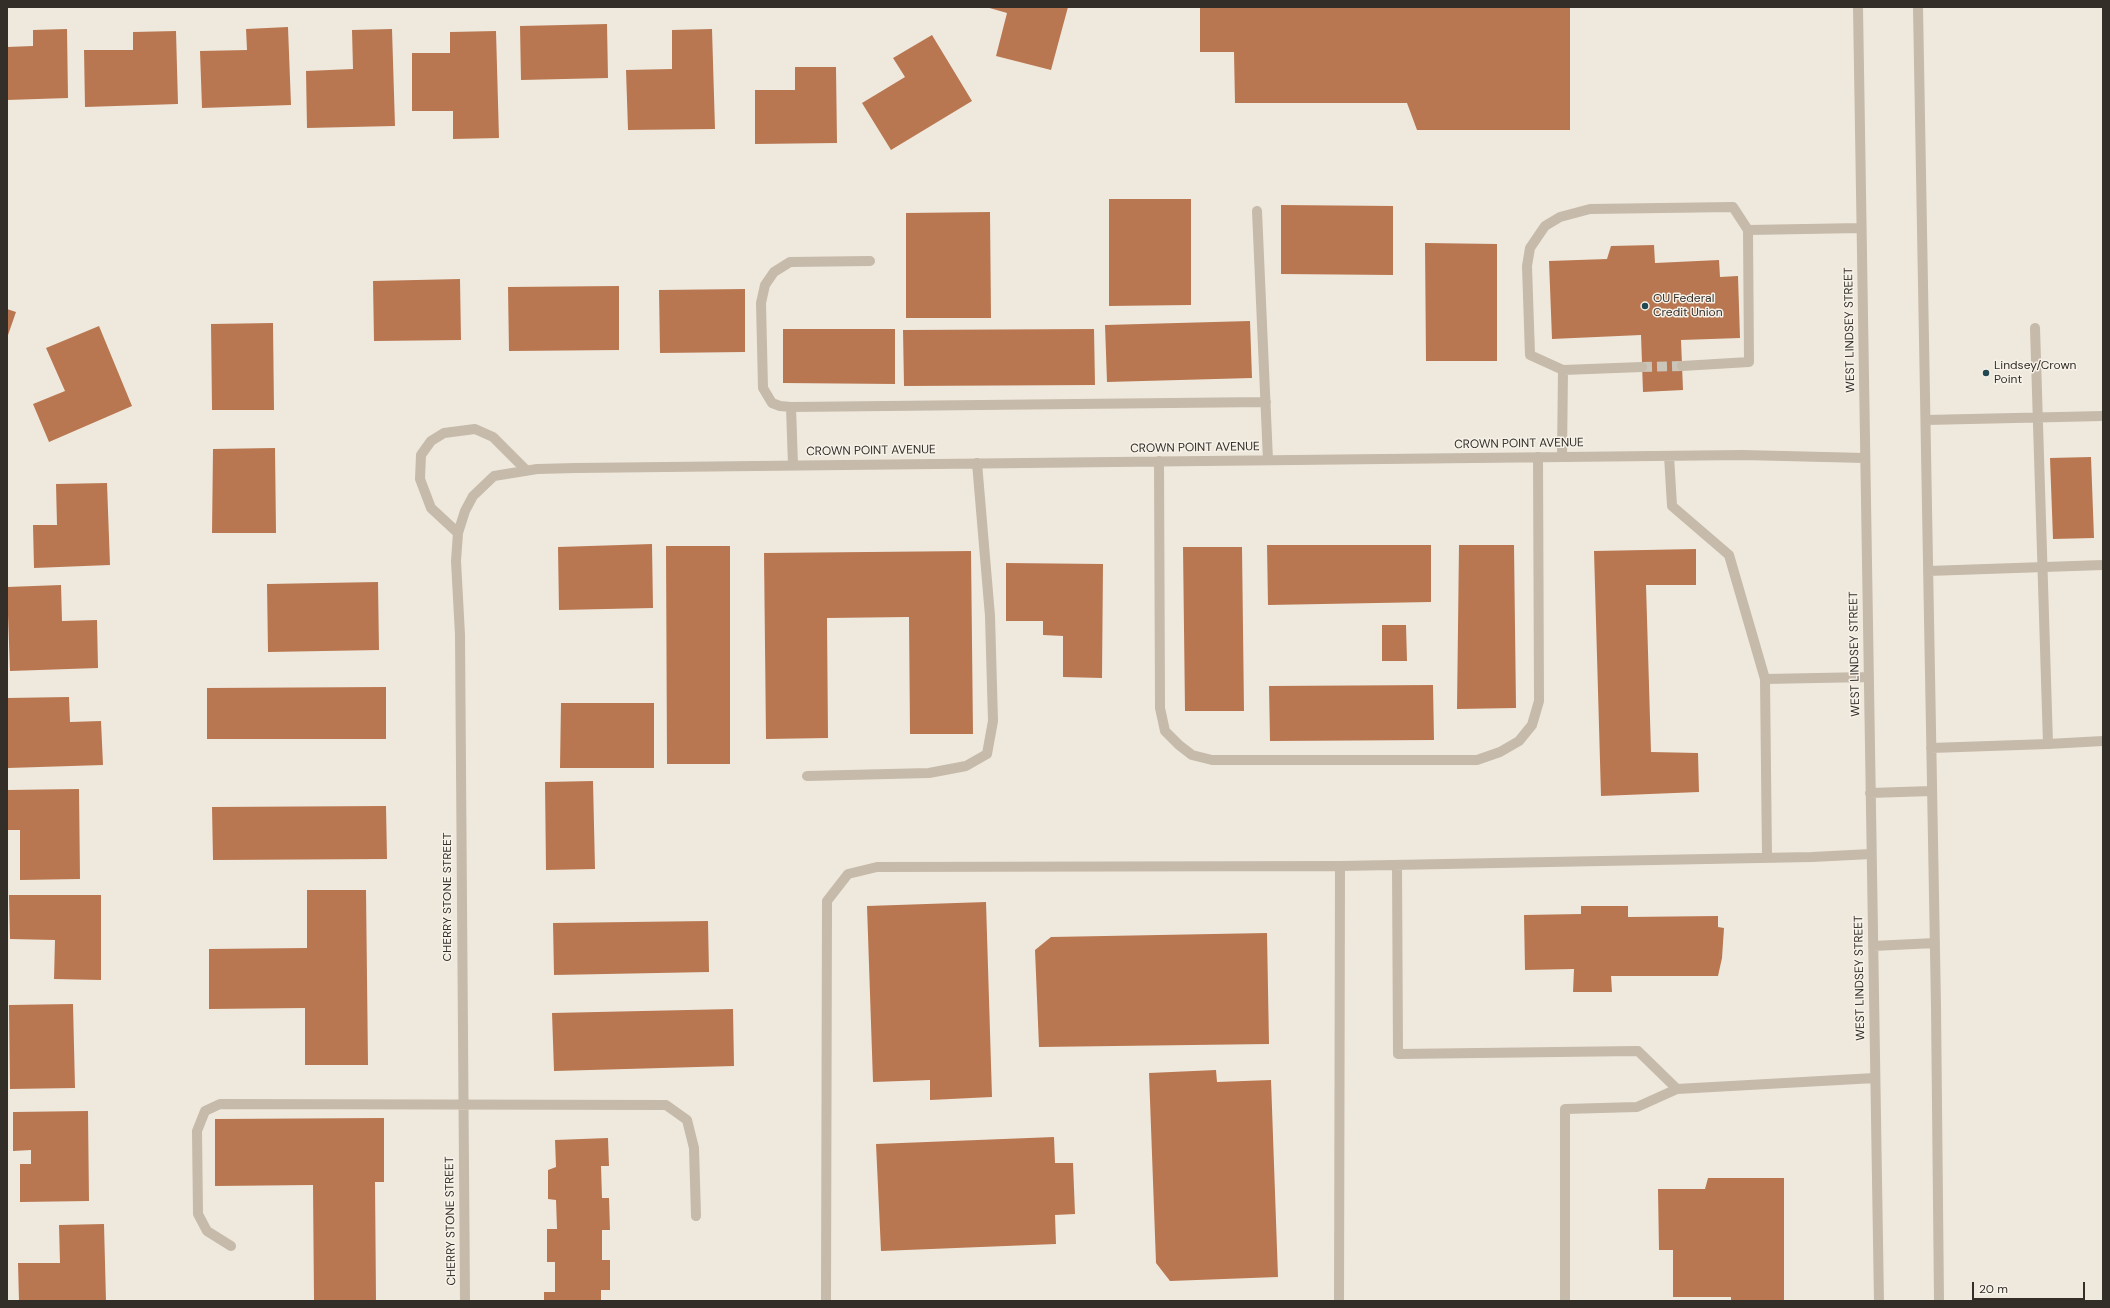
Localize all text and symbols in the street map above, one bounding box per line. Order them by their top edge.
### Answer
street label: WEST LINDSEY STREET [1842,267,1858,393]
place label: OU Federal Credit Union [1653,292,1723,320]
marker: OU Federal Credit Union [1640,301,1650,311]
place label: Lindsey/Crown Point [1994,359,2076,387]
marker: Lindsey/Crown Point [1981,368,1991,378]
street label: CROWN POINT AVENUE [1454,436,1584,452]
street label: CROWN POINT AVENUE [1130,440,1260,456]
street label: CROWN POINT AVENUE [806,443,936,459]
street label: WEST LINDSEY STREET [1847,591,1863,717]
street label: CHERRY STONE STREET [441,832,455,962]
street label: WEST LINDSEY STREET [1852,915,1868,1041]
street label: CHERRY STONE STREET [443,1156,459,1286]
scale bar [1974,1274,2087,1300]
text: 20 m [1979,1281,2008,1297]

